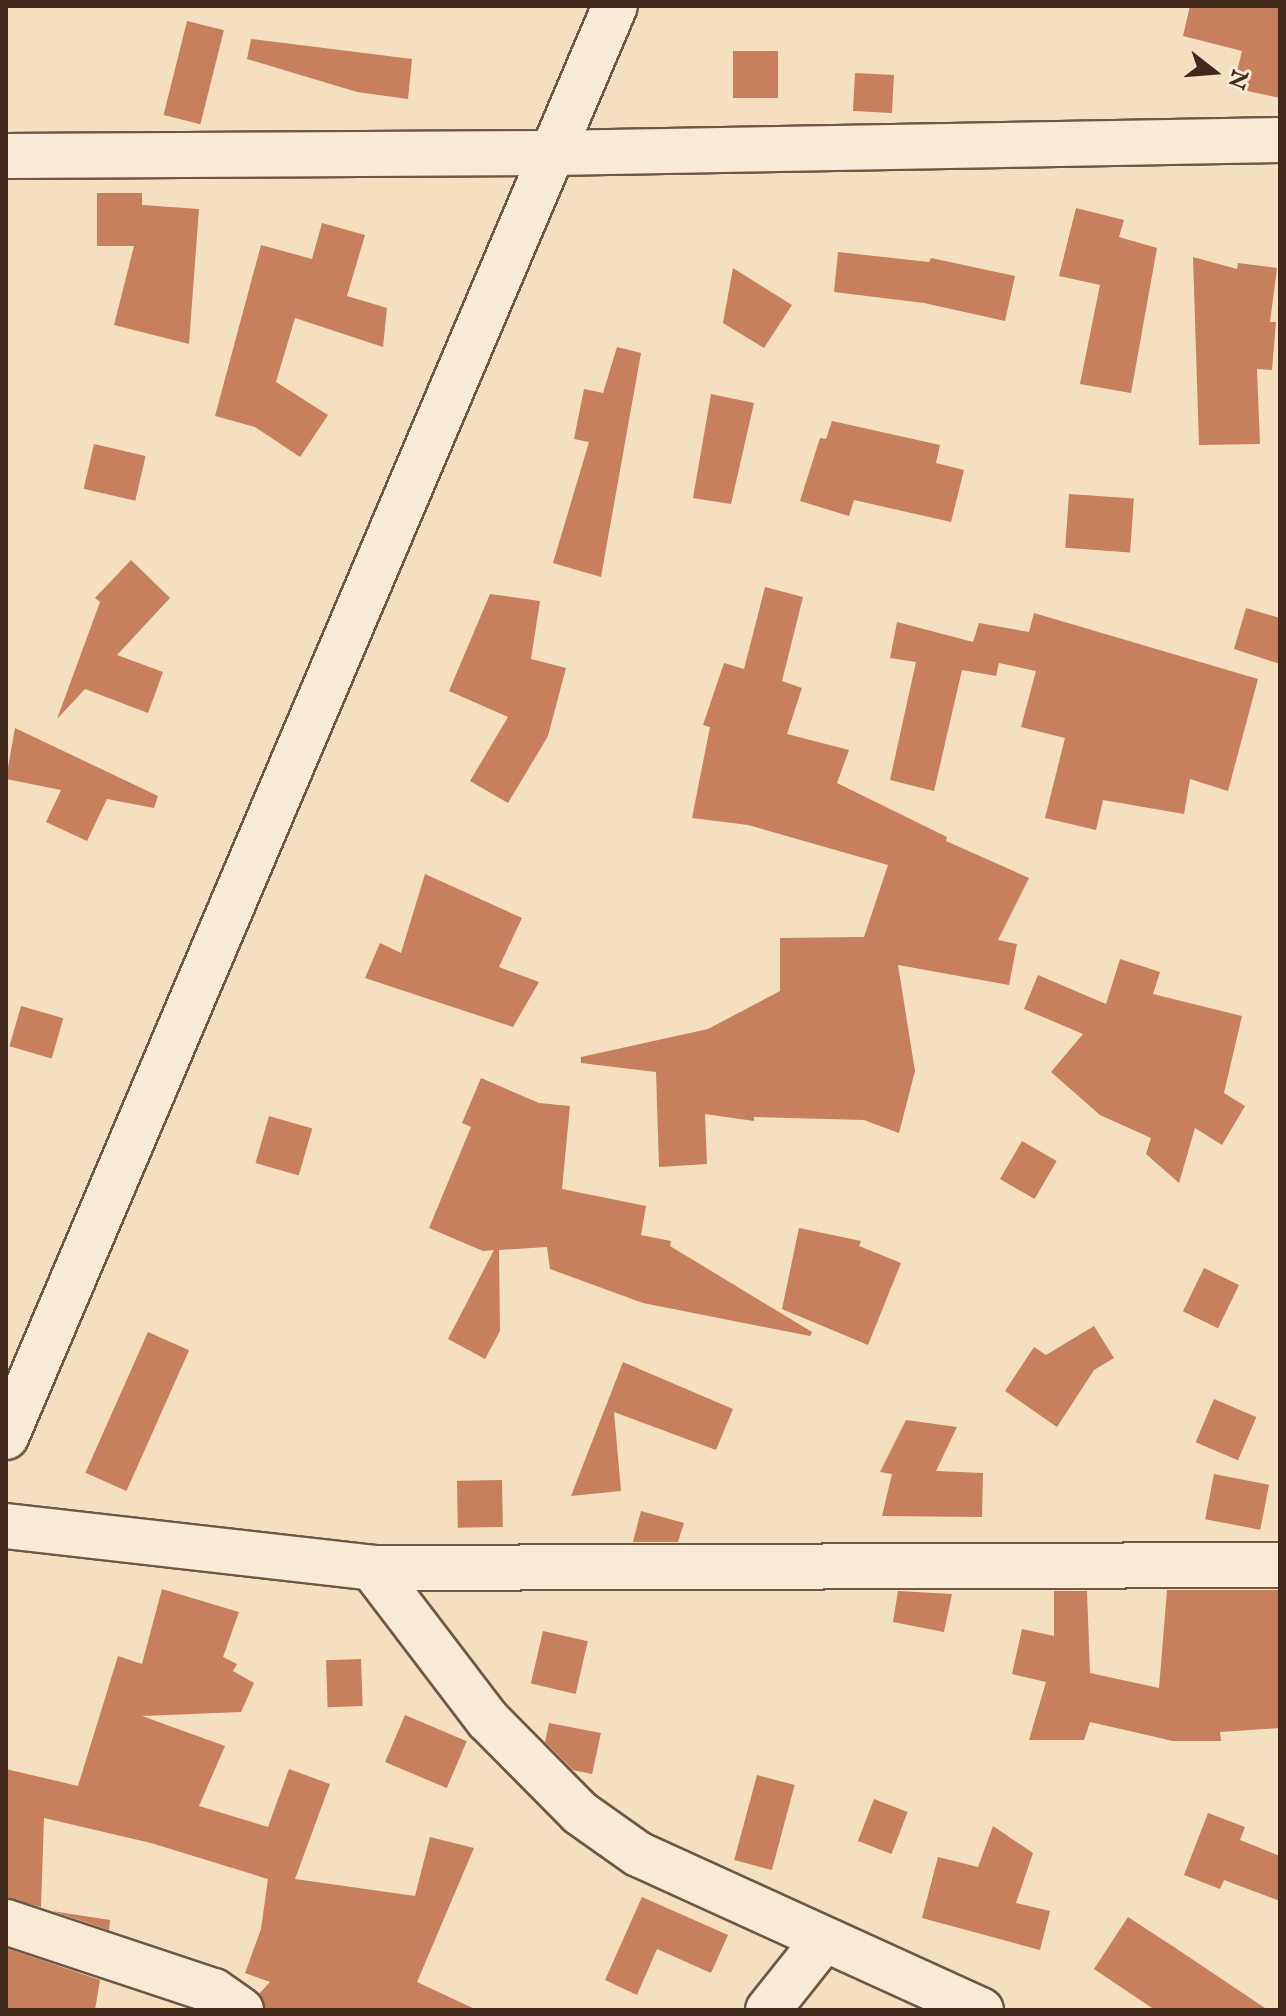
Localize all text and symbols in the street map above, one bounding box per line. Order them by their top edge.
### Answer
north arrow [1174,32,1254,112]
text: N [1221,66,1253,92]

